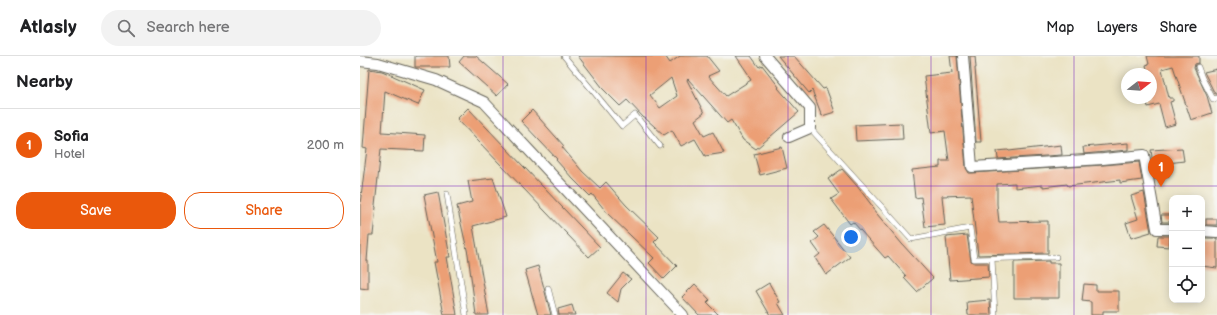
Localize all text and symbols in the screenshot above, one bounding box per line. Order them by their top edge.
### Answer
search box [101,10,381,46]
text: Atlasly [20,16,77,39]
icon: search [115,17,137,39]
text: Search here [147,18,230,37]
text: Map [1046,19,1074,36]
text: Layers [1096,19,1138,36]
text: Share [1160,19,1197,36]
north arrow [1121,68,1157,104]
text: Nearby [16,72,73,92]
text: Sofia [54,127,89,146]
text: 1 [26,137,32,153]
text: 200 m [307,137,344,153]
text: Hotel [54,146,85,162]
pin: 1 [1148,154,1174,187]
button: Save [16,192,176,229]
button: Share [184,192,344,229]
map controls [1169,195,1205,303]
button: + [1169,195,1205,231]
your location [841,227,861,247]
button: − [1169,231,1205,267]
button: locate [1169,267,1205,303]

